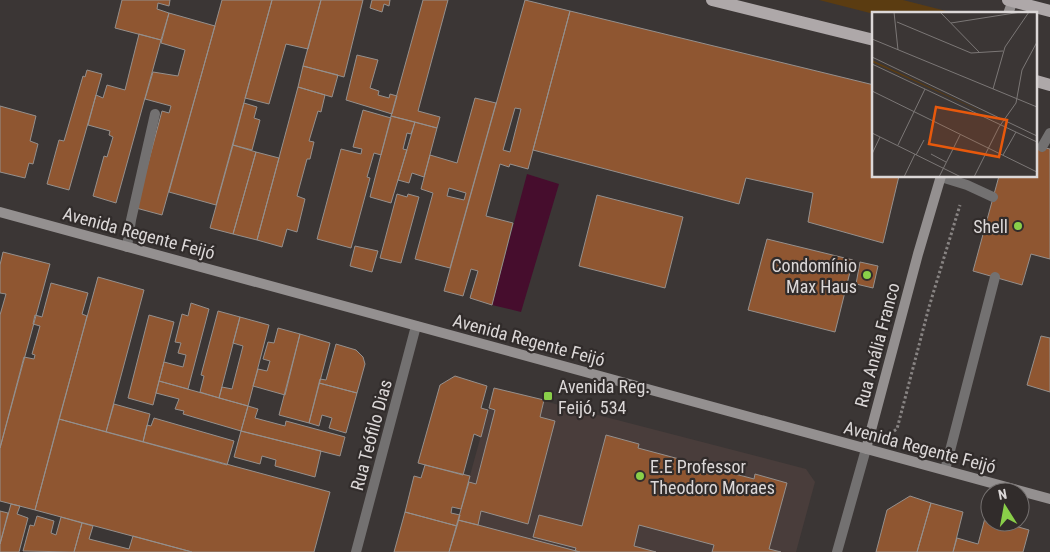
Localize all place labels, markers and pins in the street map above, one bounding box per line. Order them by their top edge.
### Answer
place label: Shell [973,216,1008,237]
marker: Shell [1012,220,1024,232]
place label: Condomínio Max Haus [771,255,857,297]
marker: Condomínio Max Haus [861,269,873,281]
place label: Avenida Reg. Feijó, 534 [558,376,650,418]
marker: Avenida Reg. Feijó, 534 [542,390,554,402]
place label: E.E Professor Theodoro Moraes [650,456,775,498]
marker: E.E Professor Theodoro Moraes [634,470,646,482]

